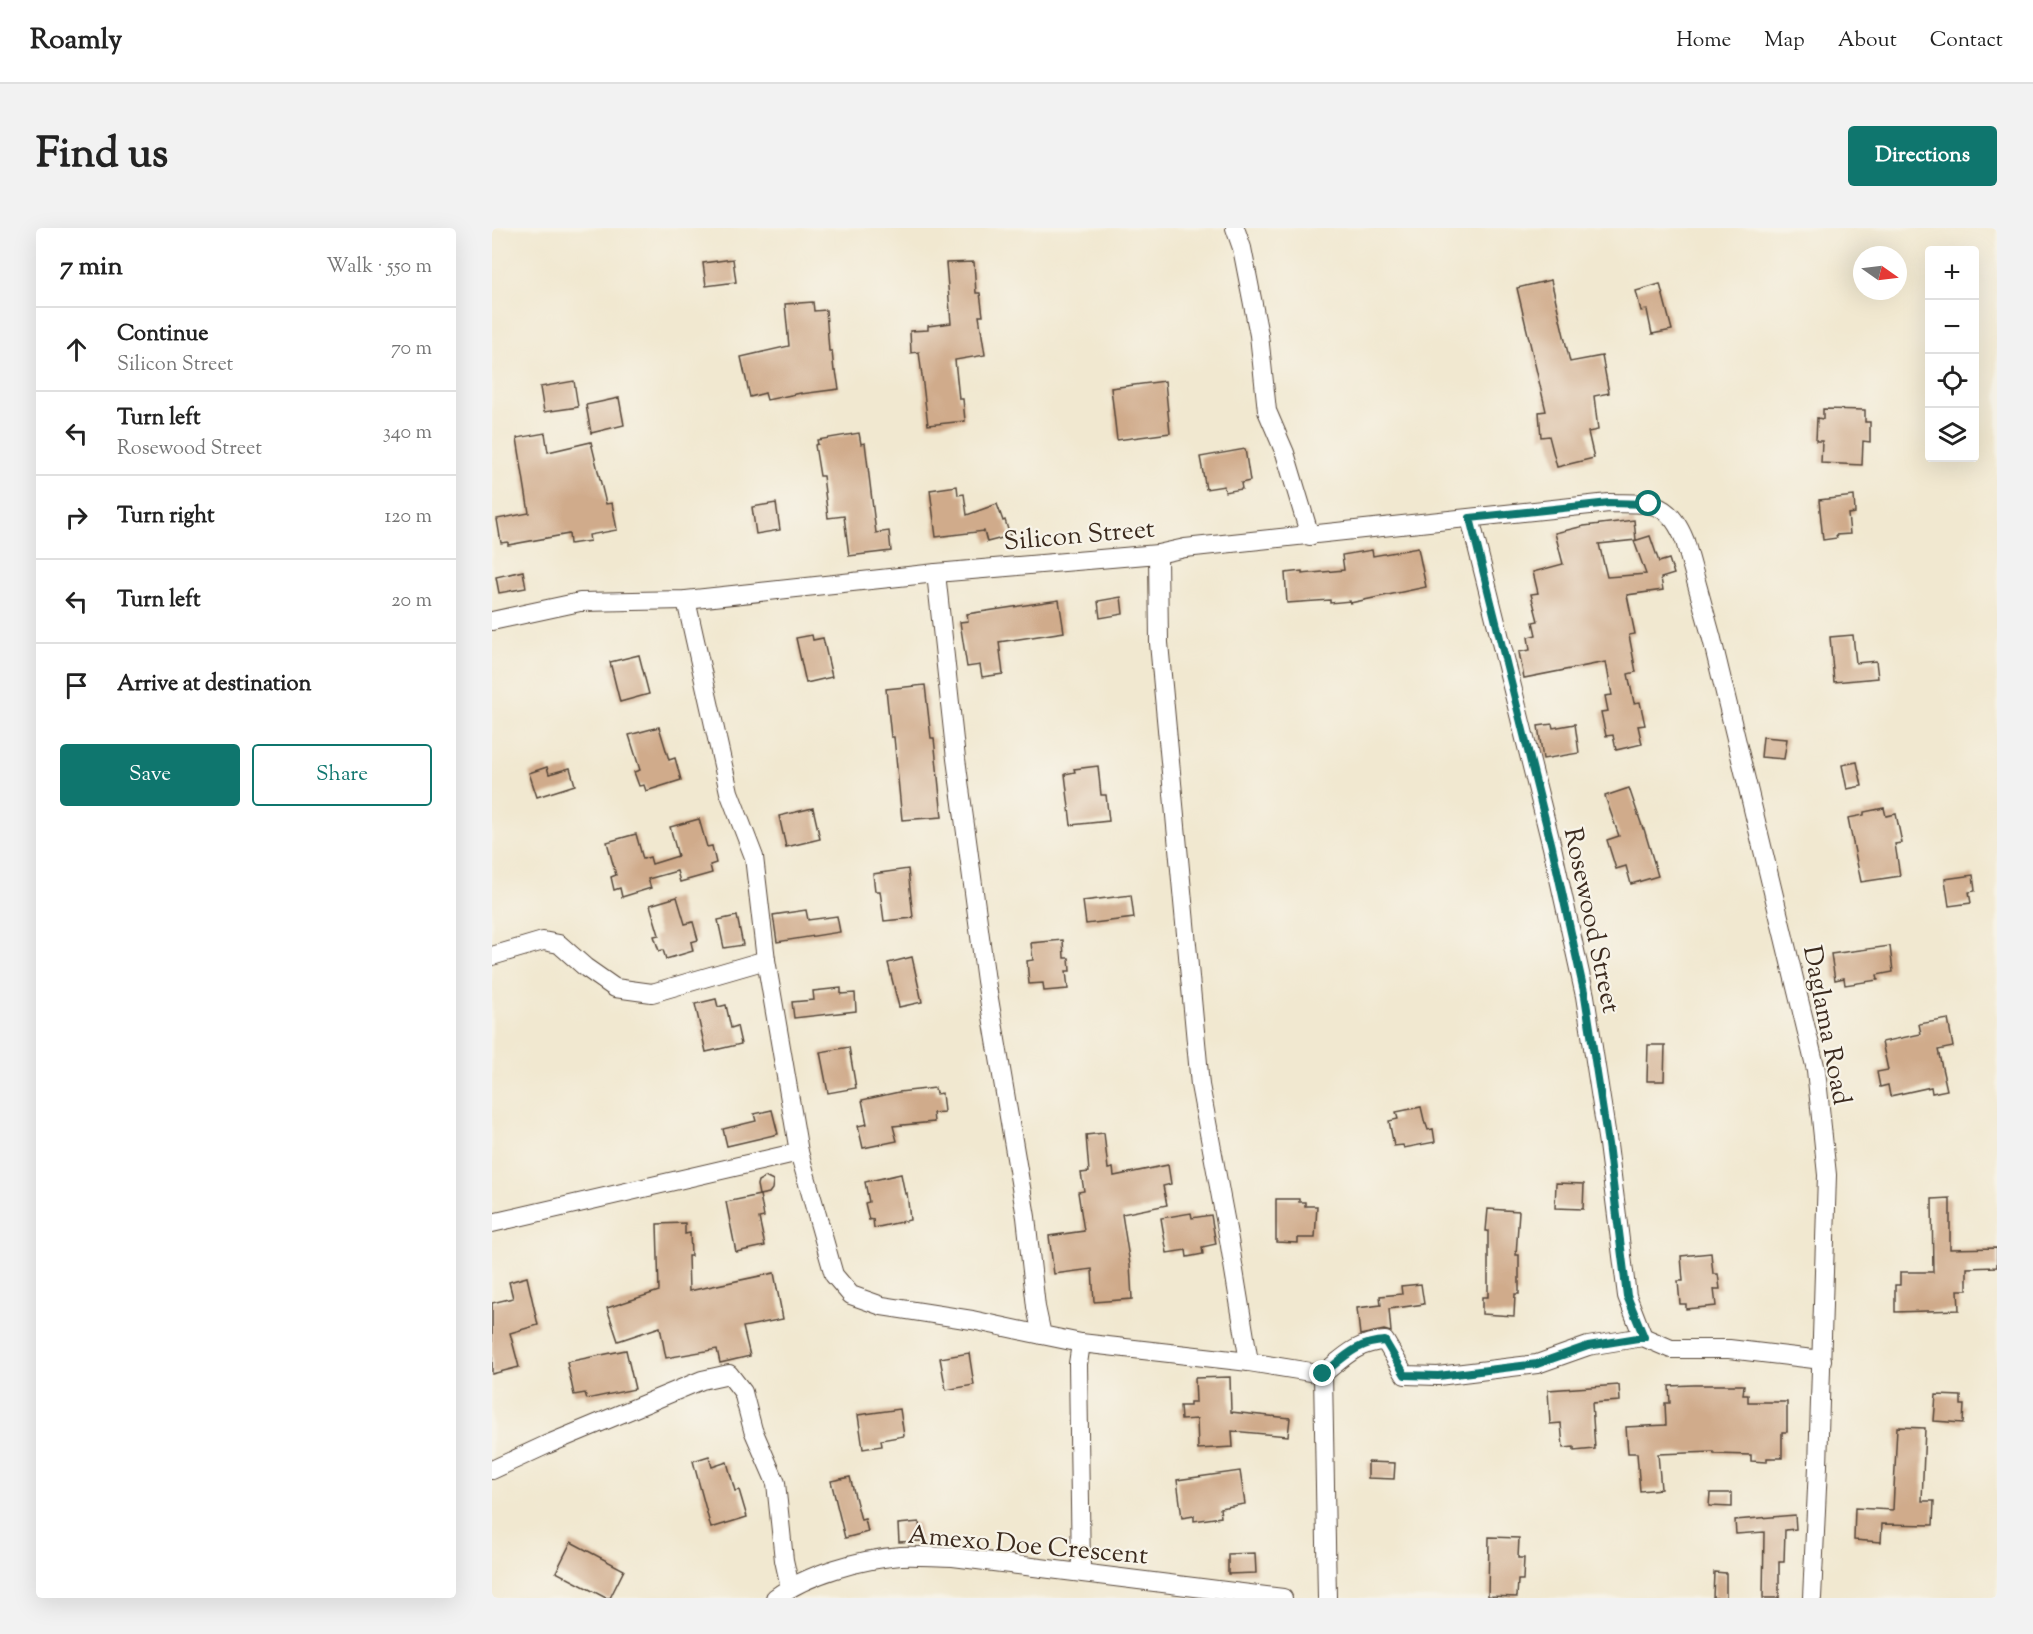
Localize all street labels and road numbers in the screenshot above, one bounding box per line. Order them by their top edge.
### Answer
street label: Silicon Street [1002,511,1156,562]
street label: Rosewood Street [1553,824,1628,1017]
street label: Daglama Road [1792,943,1859,1109]
street label: Amexo Doe Crescent [906,1518,1150,1575]

